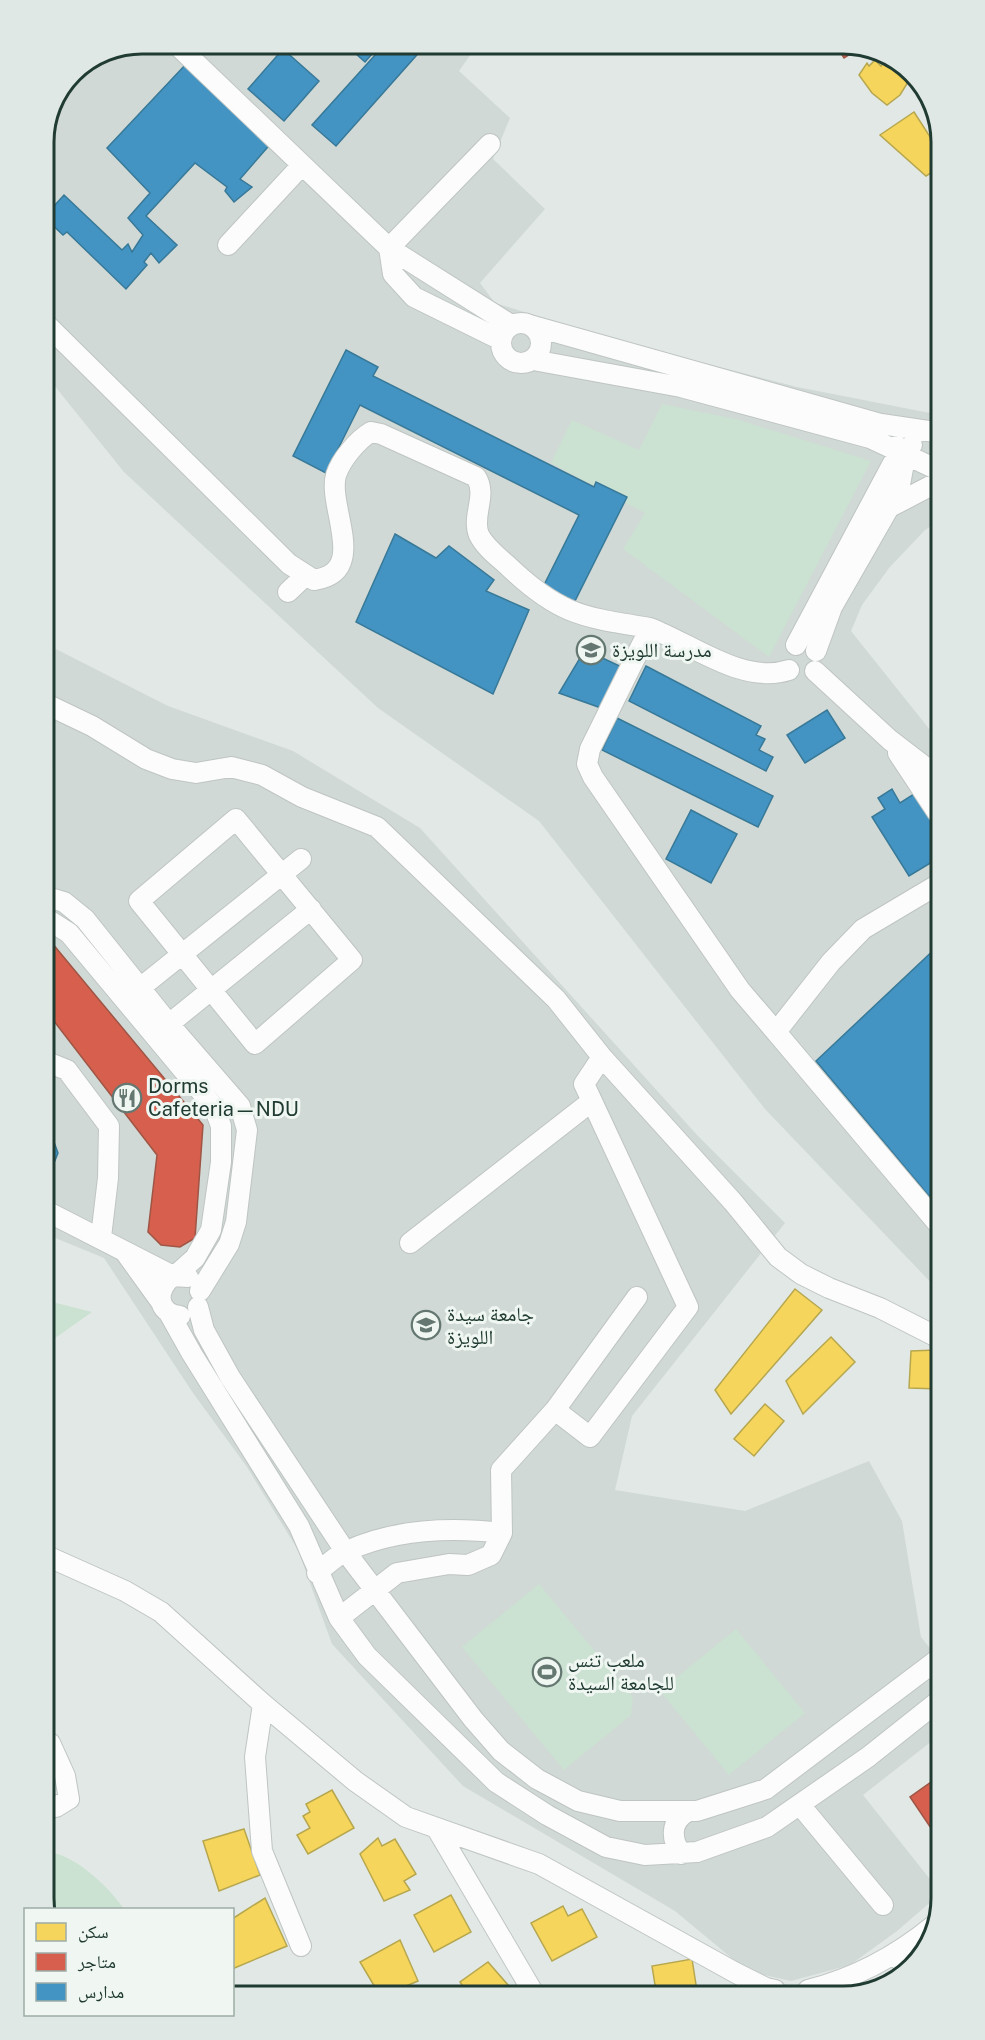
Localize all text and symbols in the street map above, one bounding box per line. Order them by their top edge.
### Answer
school or university icon: مدرسة اللويزة [575,634,607,666]
place label: مدرسة اللويزة [612,638,712,662]
place label: Dorms Cafeteria—NDU [148,1074,299,1121]
restaurant icon: Dorms Cafeteria—NDU [111,1082,143,1114]
place label: جامعة سيدة اللويزة [447,1302,534,1349]
school or university icon: جامعة سيدة اللويزة [410,1309,442,1341]
place label: ملعب تنس للجامعة السيدة [568,1648,674,1695]
sports icon: ملعب تنس للجامعة السيدة [531,1656,563,1688]
legend [24,1908,234,2016]
text: سكن [78,1921,109,1943]
text: متاجر [77,1951,116,1972]
text: مدارس [78,1981,124,2003]

